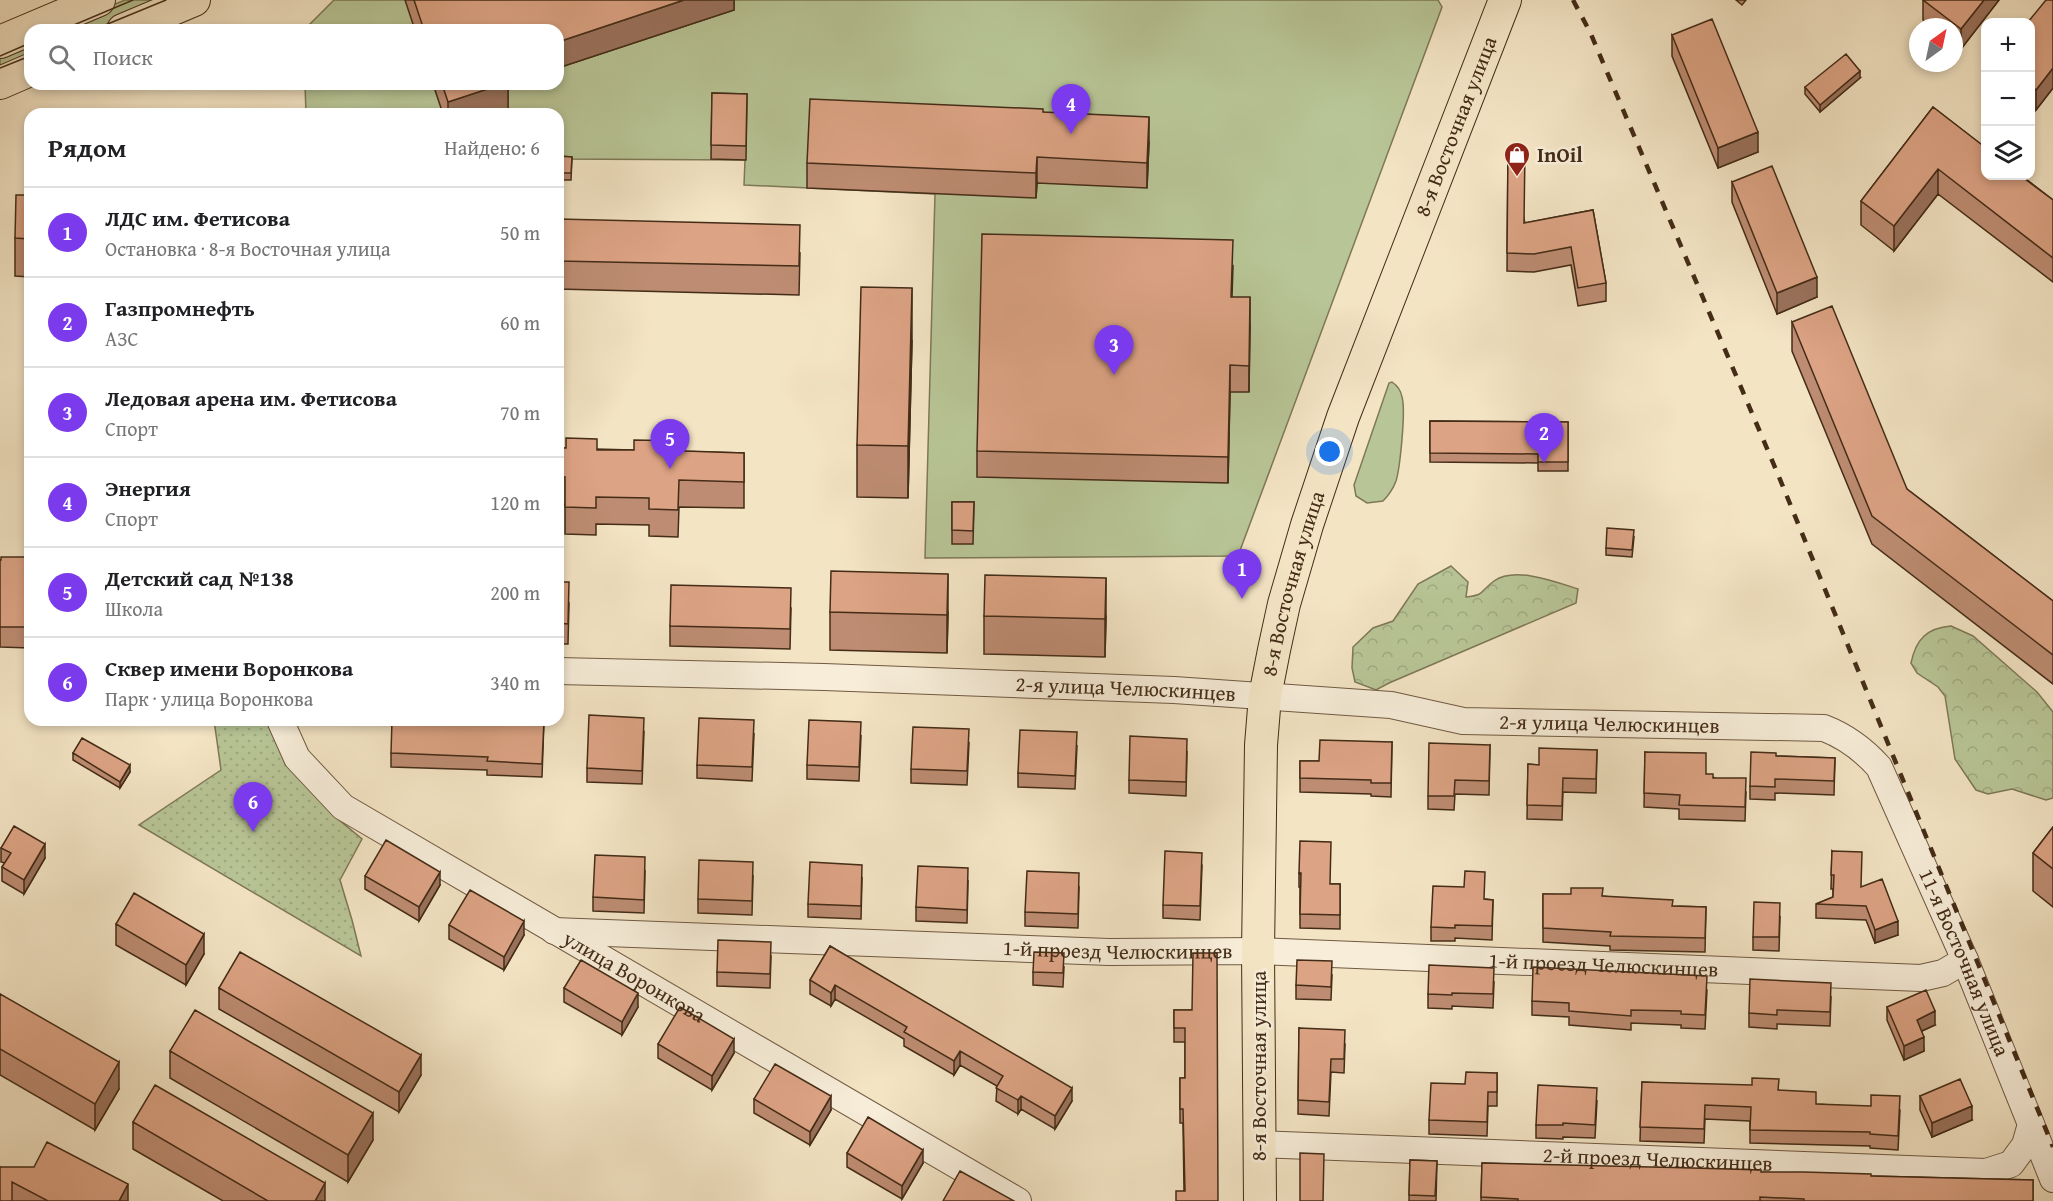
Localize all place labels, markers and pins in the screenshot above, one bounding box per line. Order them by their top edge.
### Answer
pin: 4 [1052,84,1090,134]
place label: InOil [1537,139,1583,170]
shop icon: InOil [1502,140,1532,178]
pin: 3 [1094,326,1134,375]
pin: 2 [1524,414,1564,463]
pin: 5 [650,420,690,469]
pin: 1 [1222,550,1262,599]
pin: 6 [234,782,272,832]

